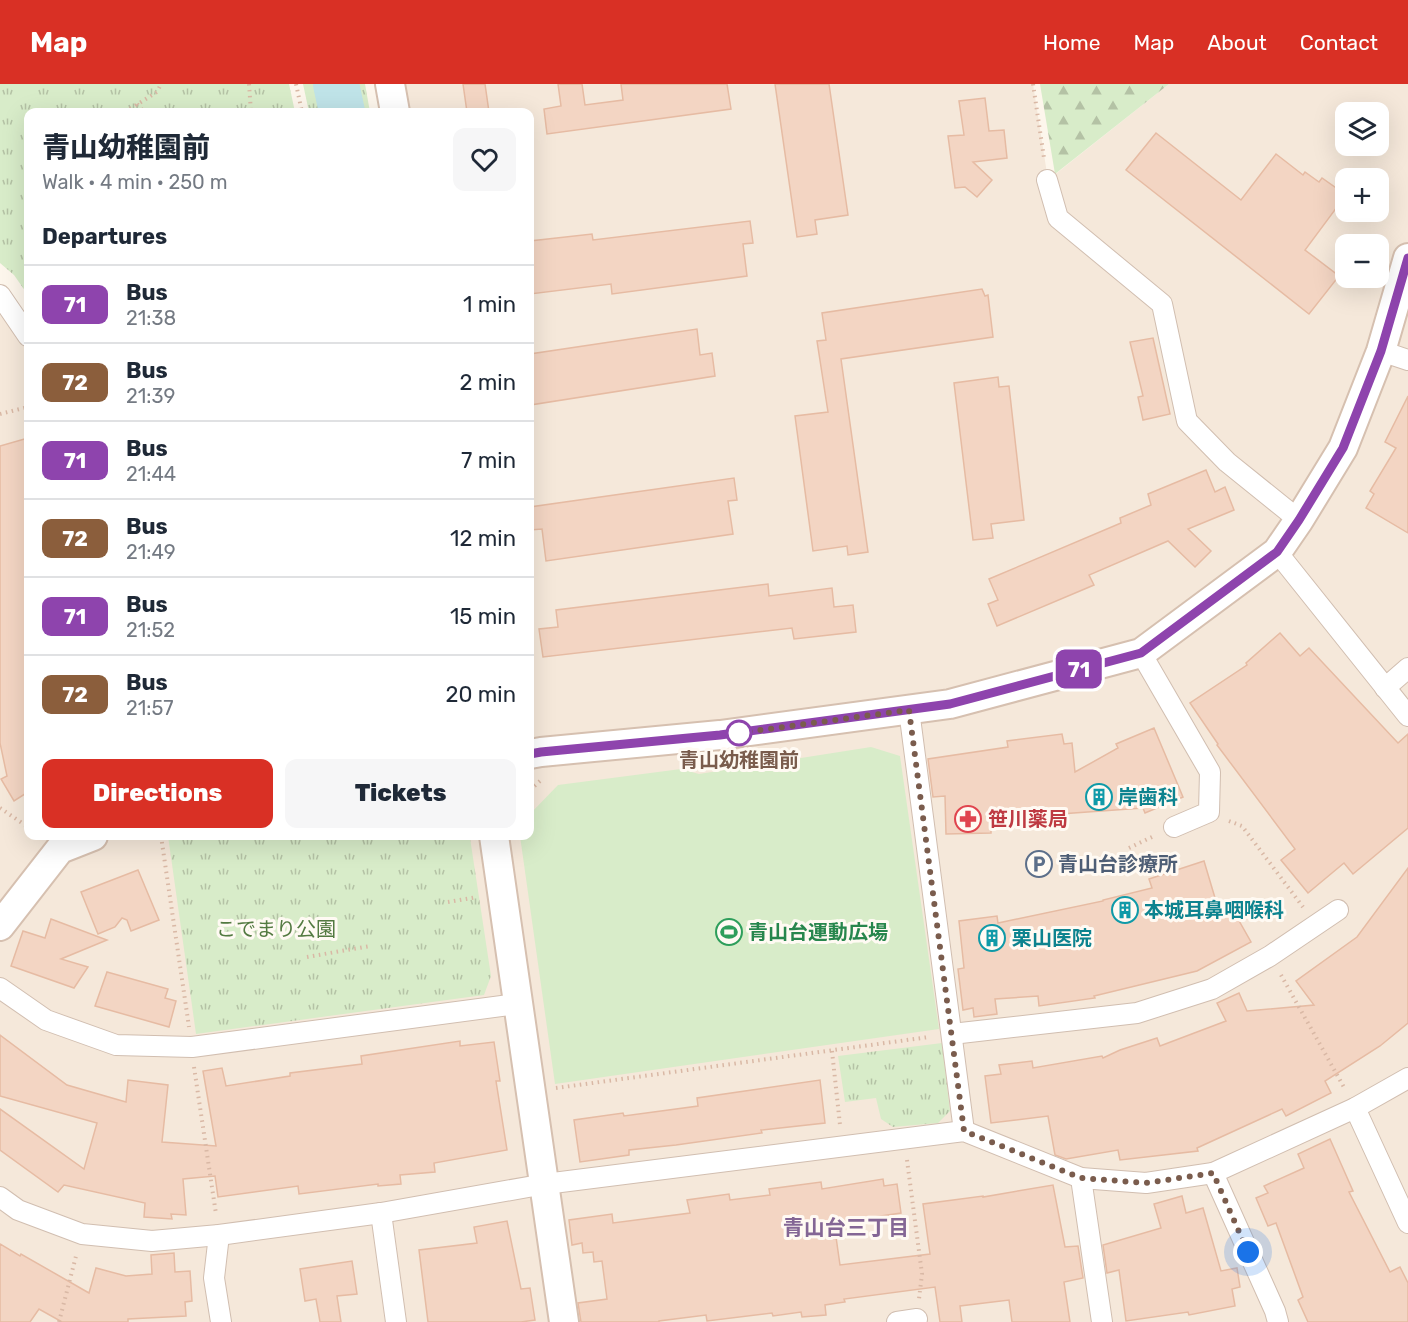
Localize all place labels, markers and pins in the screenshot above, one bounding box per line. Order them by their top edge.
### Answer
marker: 青山幼稚園前 [726,720,752,746]
place label: 青山幼稚園前 [679,748,799,772]
building icon: 岸歯科 [1084,782,1114,812]
place label: 岸歯科 [1118,785,1178,809]
pharmacy icon: 笹川薬局 [953,804,983,834]
place label: 笹川薬局 [988,807,1068,831]
parking icon: 青山台診療所 [1024,849,1054,879]
place label: 青山台診療所 [1058,852,1178,876]
building icon: 本城耳鼻咽喉科 [1110,895,1140,925]
place label: 本城耳鼻咽喉科 [1144,898,1284,922]
sports icon: 青山台運動広場 [714,917,744,947]
place label: 青山台運動広場 [748,920,888,944]
building icon: 栗山医院 [977,923,1007,953]
place label: 栗山医院 [1012,926,1092,950]

